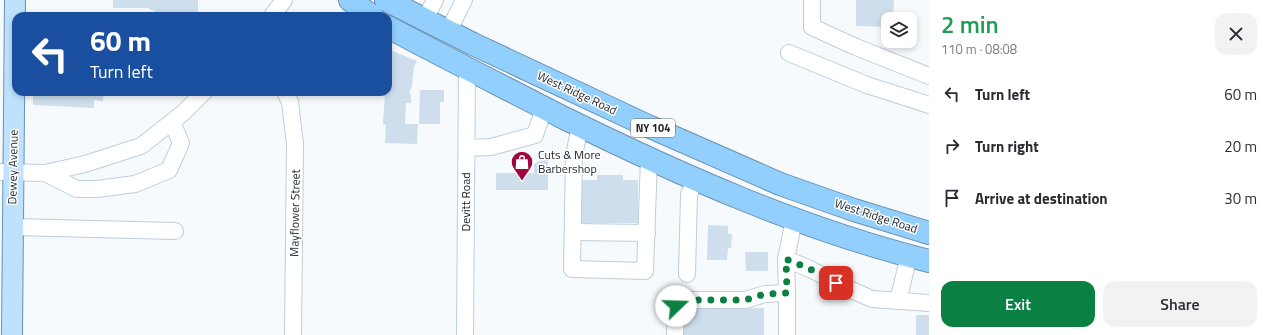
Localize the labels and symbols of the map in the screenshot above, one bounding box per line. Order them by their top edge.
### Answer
street label: West Ridge Road [534,66,620,119]
road number: NY 104 [631,119,675,137]
street label: Dewey Avenue [2,129,23,205]
place label: Cuts & More Barbershop [538,145,601,178]
shop icon: Cuts & More Barbershop [509,149,535,182]
street label: Mayflower Street [284,168,305,257]
street label: Devitt Road [456,172,475,232]
street label: West Ridge Road [832,193,920,238]
pin [819,266,853,300]
position arrow [655,285,697,327]

